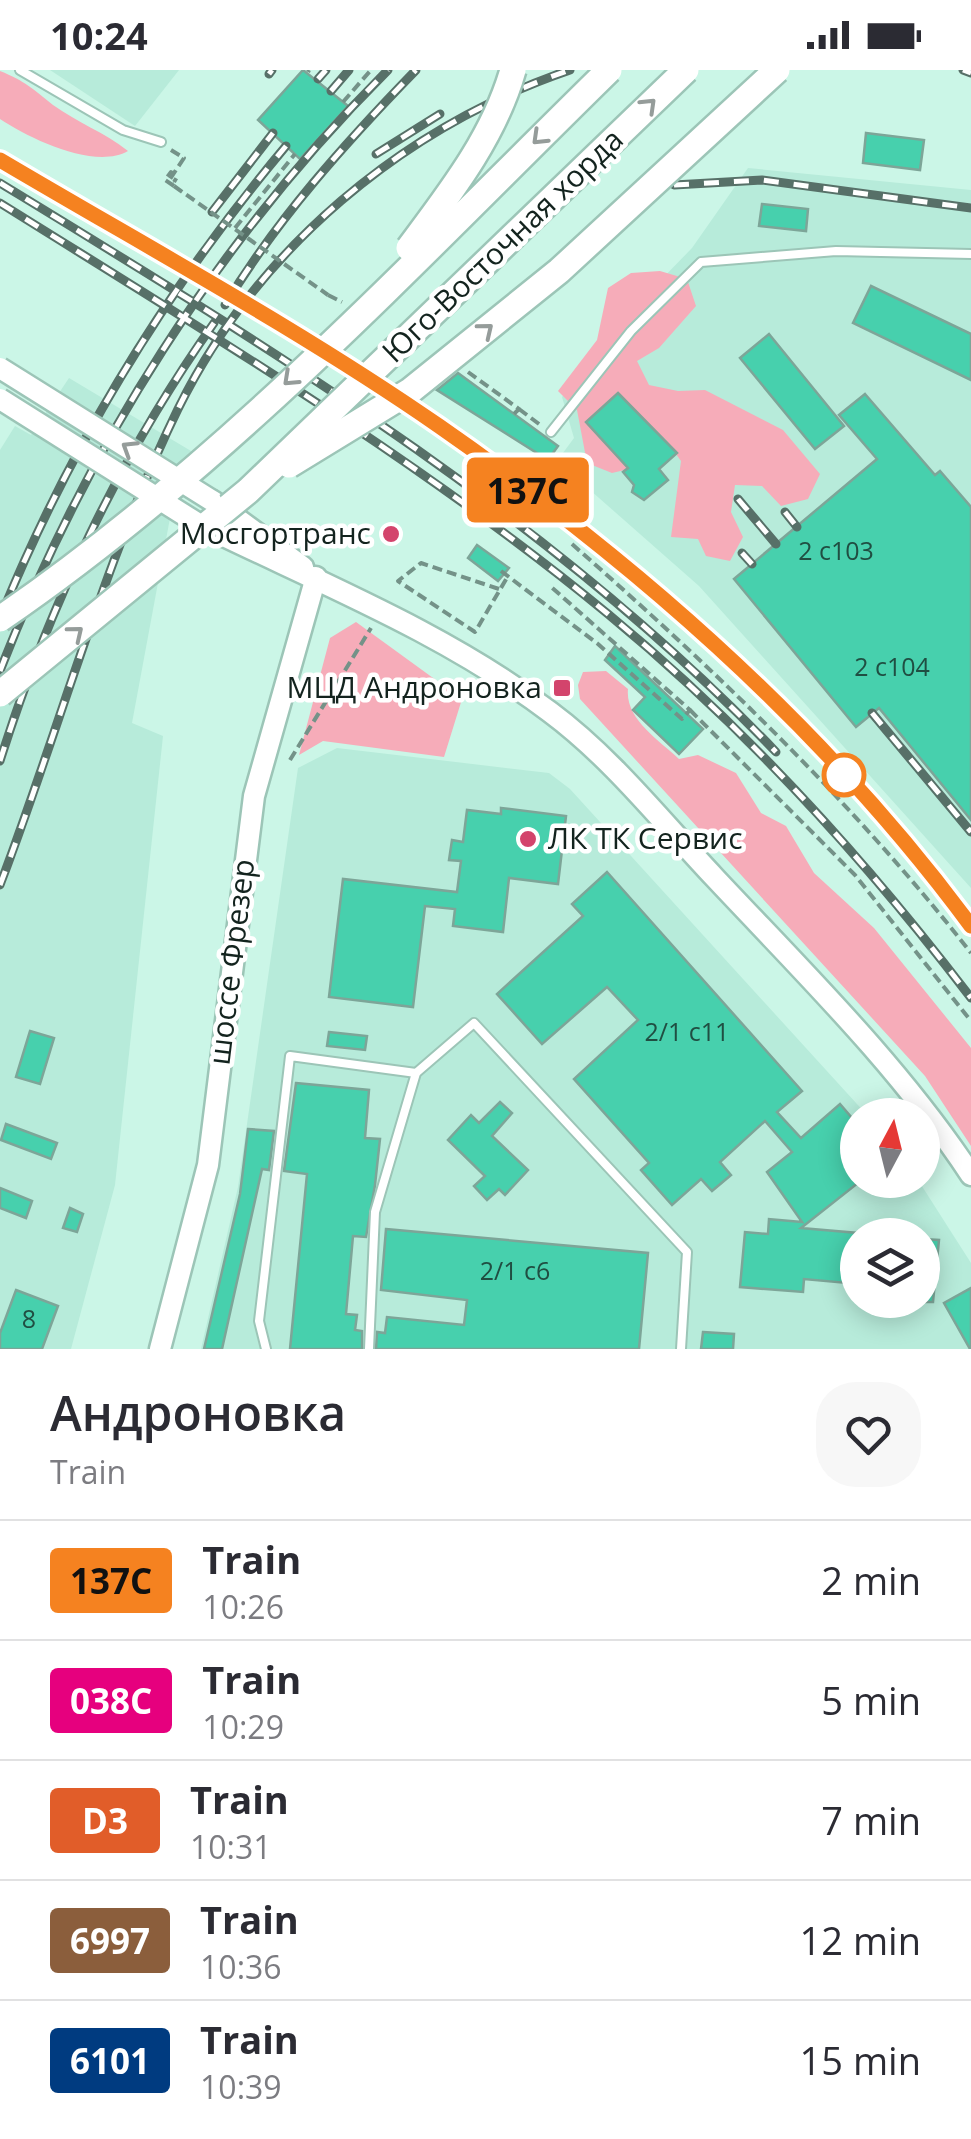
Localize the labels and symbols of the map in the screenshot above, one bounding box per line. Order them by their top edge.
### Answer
one-way arrow [638,99,656,117]
street label: Юго-Восточная хорда [373,119,631,371]
one-way arrow [533,126,551,144]
one-way arrow [475,324,493,342]
one-way arrow [284,367,302,385]
one-way arrow [122,442,140,461]
line badge: 137С [458,458,598,522]
place label: Мосгортранс [180,512,371,553]
marker: Мосгортранс [380,523,402,545]
house number: 2 с103 [798,533,874,567]
one-way arrow [65,627,83,645]
house number: 2 с104 [854,649,930,683]
place label: МЦД Андроновка [287,666,542,707]
marker: МЦД Андроновка [551,677,573,699]
unlabelled marker [823,754,865,796]
place label: ЛК ТК Сервис [548,817,743,858]
marker: ЛК ТК Сервис [517,828,539,850]
street label: шоссе Фрезер [198,857,263,1067]
house number: 2/1 с11 [645,1014,729,1048]
north arrow [840,1098,940,1198]
house number: 2/1 с6 [480,1253,550,1287]
house number: 8 [22,1301,36,1335]

